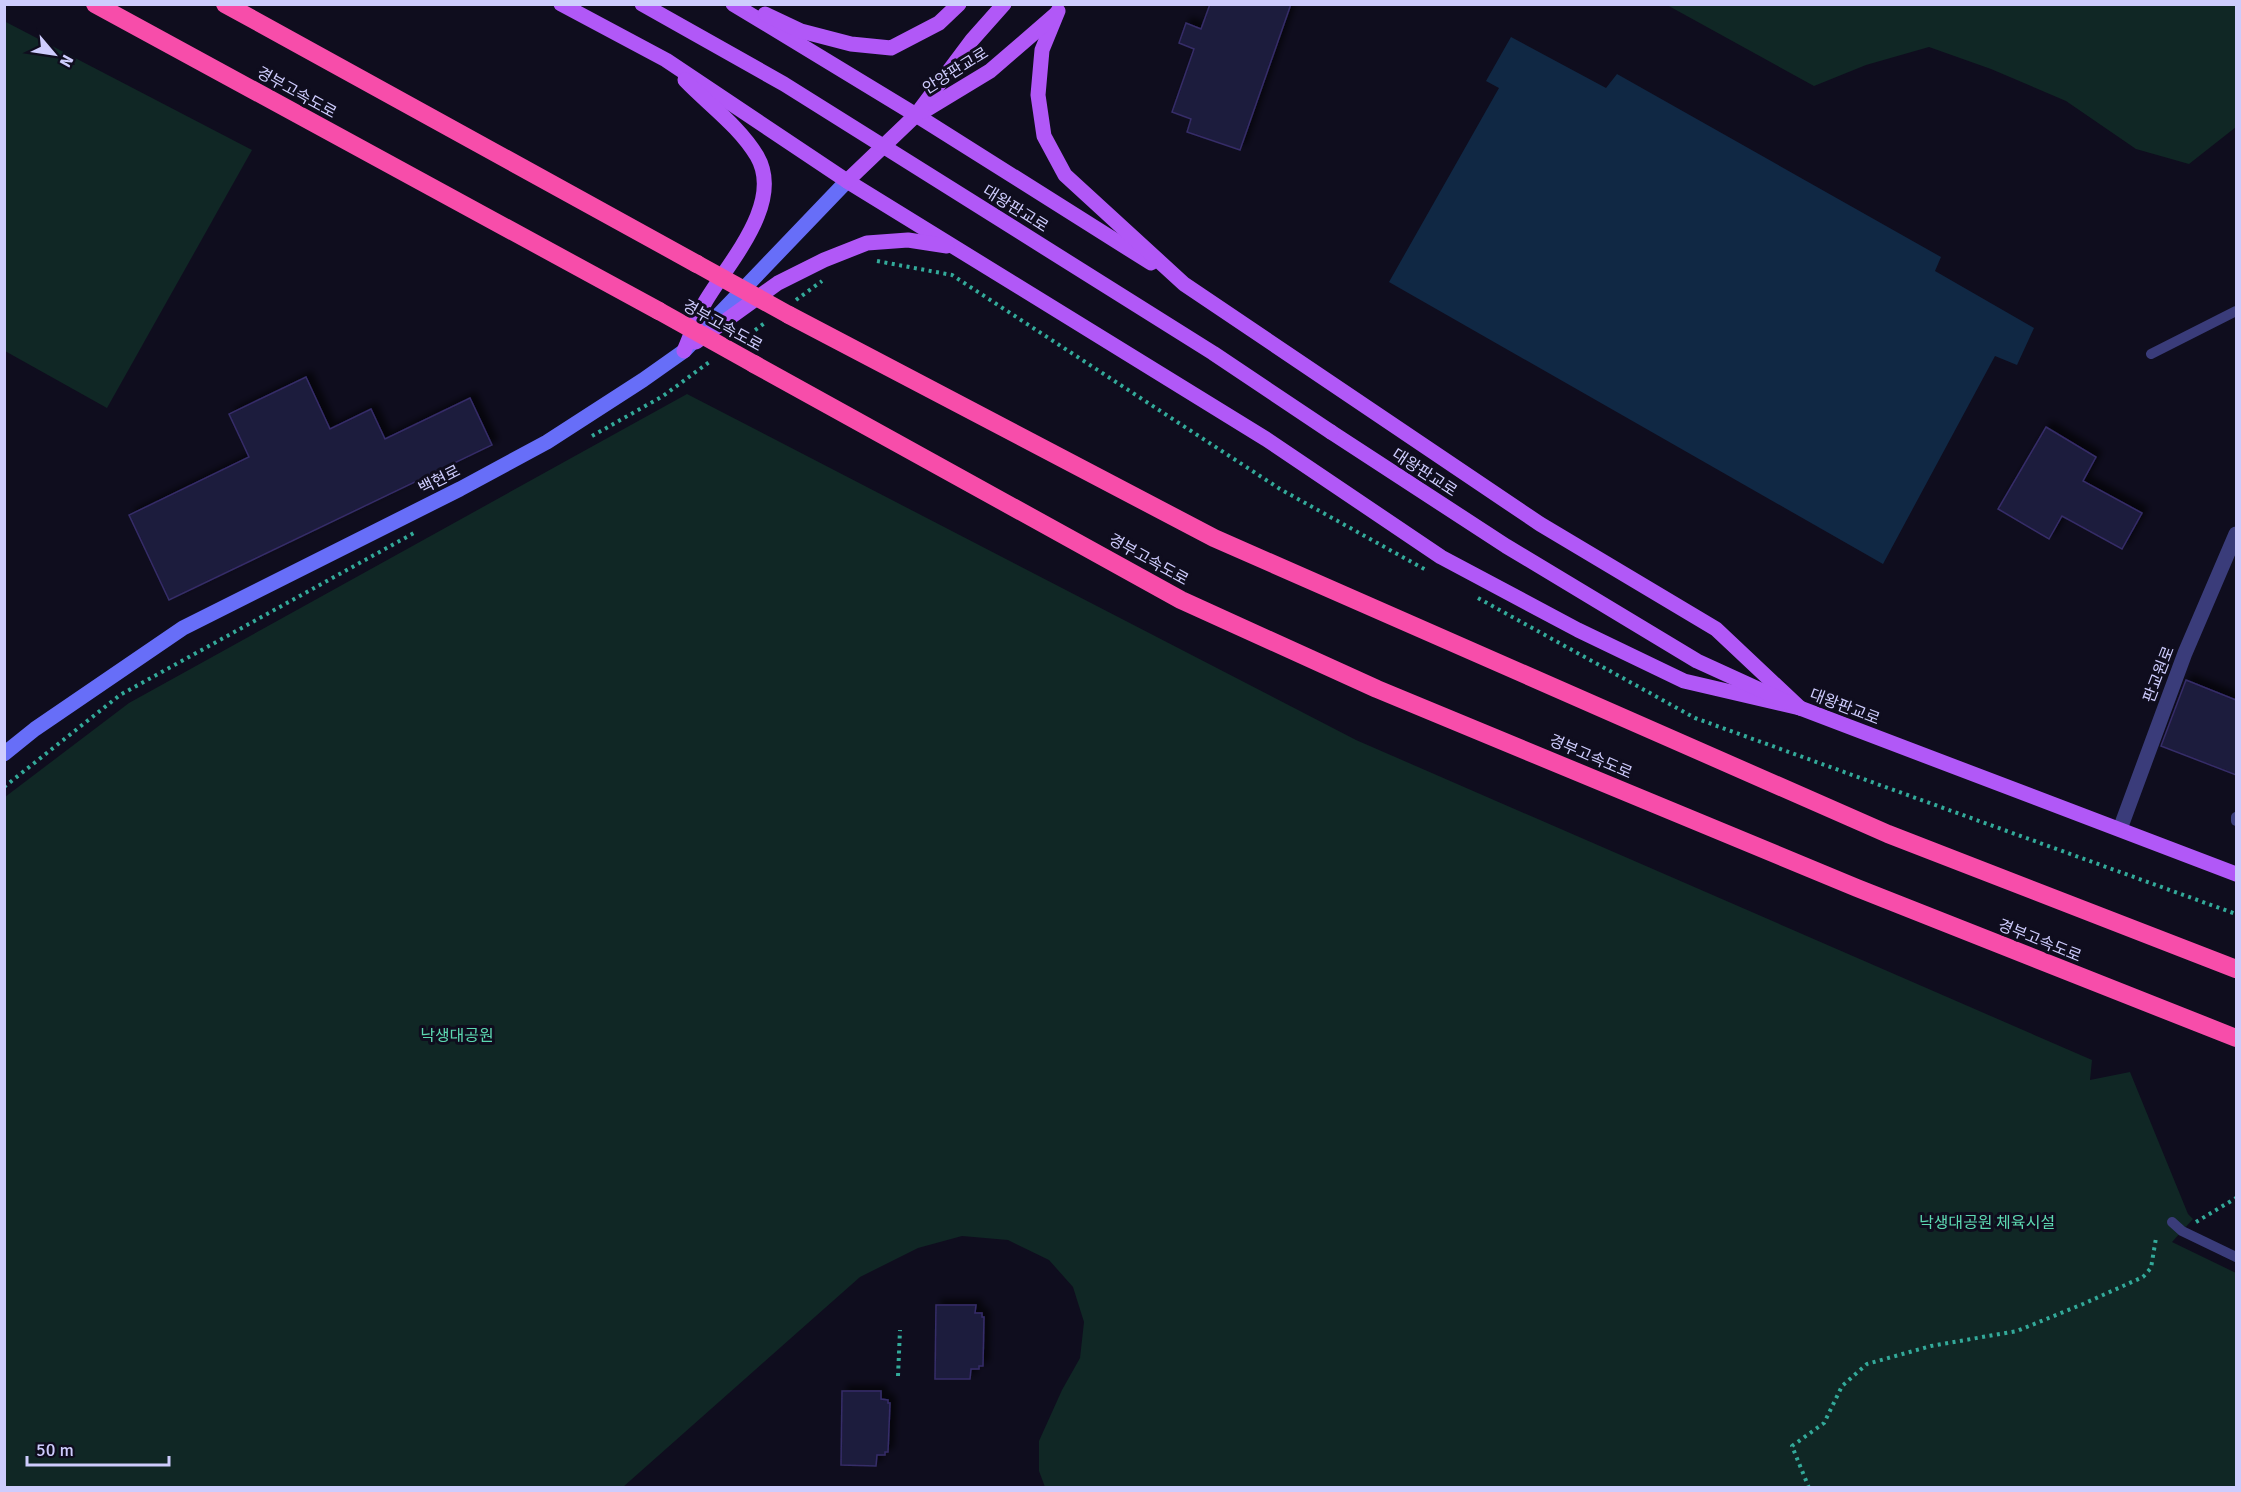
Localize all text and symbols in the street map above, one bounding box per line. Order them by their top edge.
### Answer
north arrow [24,24,84,84]
street label: 안양판교로 [919,43,992,99]
text: N [55,51,78,71]
street label: 경부고속도로 [253,63,340,123]
street label: 대왕판교로 [979,181,1052,237]
street label: 경부고속도로 [679,296,766,356]
street label: 대왕판교로 [1388,444,1461,501]
street label: 백현로 [415,461,464,499]
street label: 경부고속도로 [1105,530,1192,590]
street label: 판교원로 [2139,643,2179,705]
street label: 대왕판교로 [1807,684,1883,730]
street label: 경부고속도로 [1546,730,1635,783]
street label: 경부고속도로 [1995,915,2085,967]
park label: 낙생대공원 [420,1026,494,1046]
park label: 낙생대공원 체육시설 [1919,1213,2055,1233]
scale bar [27,1429,170,1467]
text: 50 m [36,1439,74,1461]

